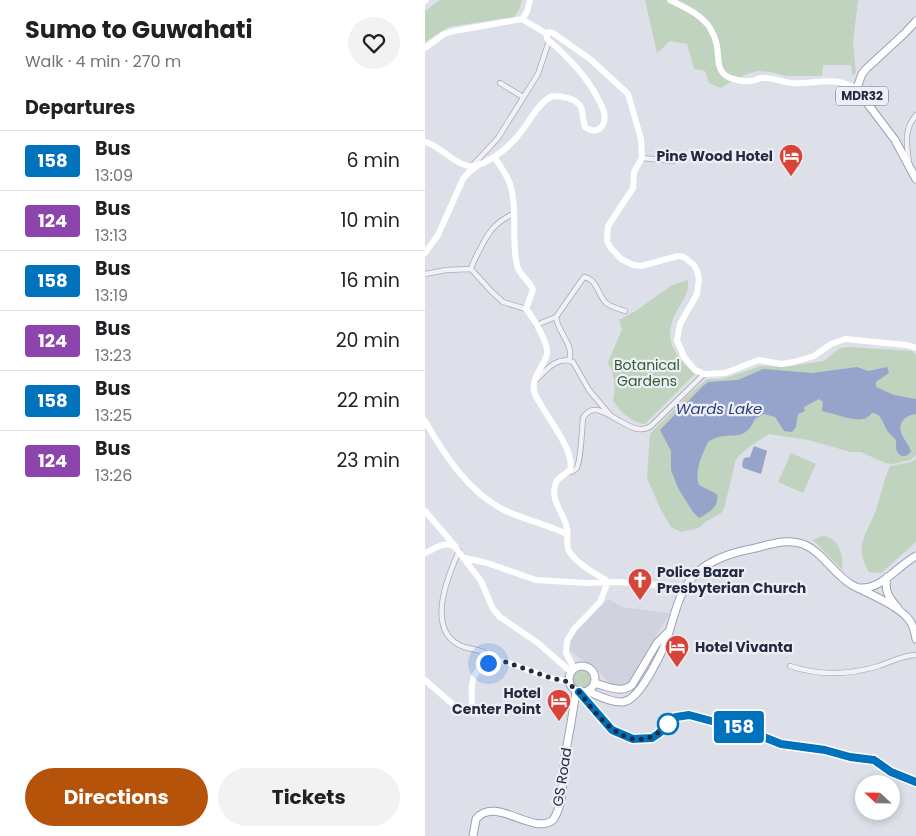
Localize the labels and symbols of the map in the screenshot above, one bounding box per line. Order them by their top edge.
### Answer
road number: MDR32 [836,86,888,105]
hotel icon: Pine Wood Hotel [778,143,804,177]
place label: Pine Wood Hotel [656,146,773,166]
park label: Botanical Gardens [614,355,680,391]
water label: Wards Lake [676,398,762,419]
place label: Police Bazar Presbyterian Church [657,562,806,598]
church icon: Police Bazar Presbyterian Church [627,567,653,601]
hotel icon: Hotel Vivanta [664,634,690,668]
place label: Hotel Vivanta [695,637,793,657]
your location [476,651,501,676]
place label: Hotel Center Point [452,683,541,719]
hotel icon: Hotel Center Point [546,688,572,722]
line badge: 158 [710,711,768,743]
unlabelled marker [657,713,679,735]
street label: GS Road [547,746,577,808]
north arrow [855,775,900,820]

